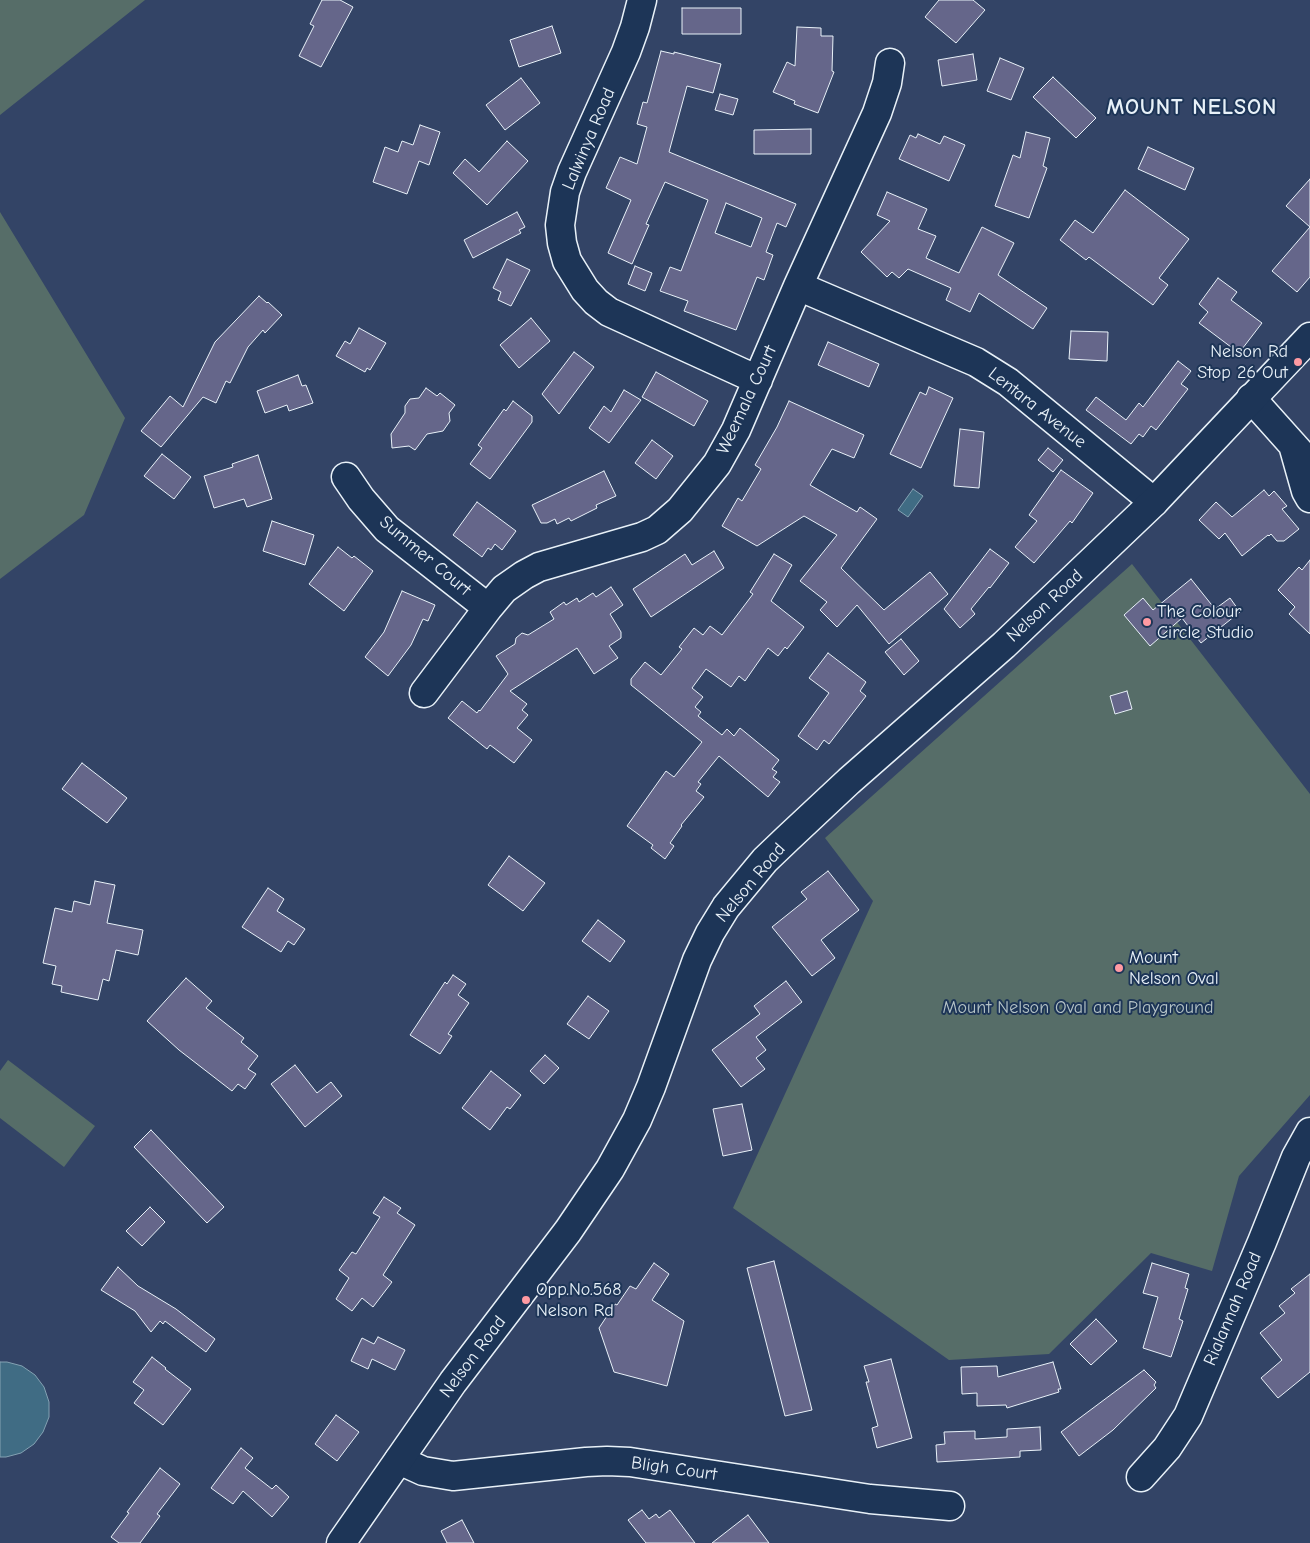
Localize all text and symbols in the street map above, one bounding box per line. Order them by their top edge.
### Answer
street label: Lalwinya Road [558,85,620,193]
district label: MOUNT NELSON [1105,95,1279,121]
place label: Nelson Rd Stop 26 Out [1197,341,1288,384]
street label: Weemala Court [712,342,782,458]
marker: Nelson Rd Stop 26 Out [1292,356,1304,368]
street label: Lentara Avenue [984,363,1090,453]
street label: Summer Court [375,511,475,601]
street label: Nelson Road [1002,565,1088,647]
place label: The Colour Circle Studio [1157,601,1254,644]
marker: The Colour Circle Studio [1141,616,1153,628]
street label: Nelson Road [712,839,790,927]
place label: Mount Nelson Oval [1129,947,1219,990]
marker: Mount Nelson Oval [1113,962,1125,974]
park label: Mount Nelson Oval and Playground [942,997,1214,1019]
street label: Rialannah Road [1199,1249,1267,1369]
place label: Opp.No.568 Nelson Rd [536,1279,621,1322]
marker: Opp.No.568 Nelson Rd [520,1294,532,1306]
street label: Nelson Road [435,1312,511,1402]
street label: Bligh Court [630,1452,718,1486]

